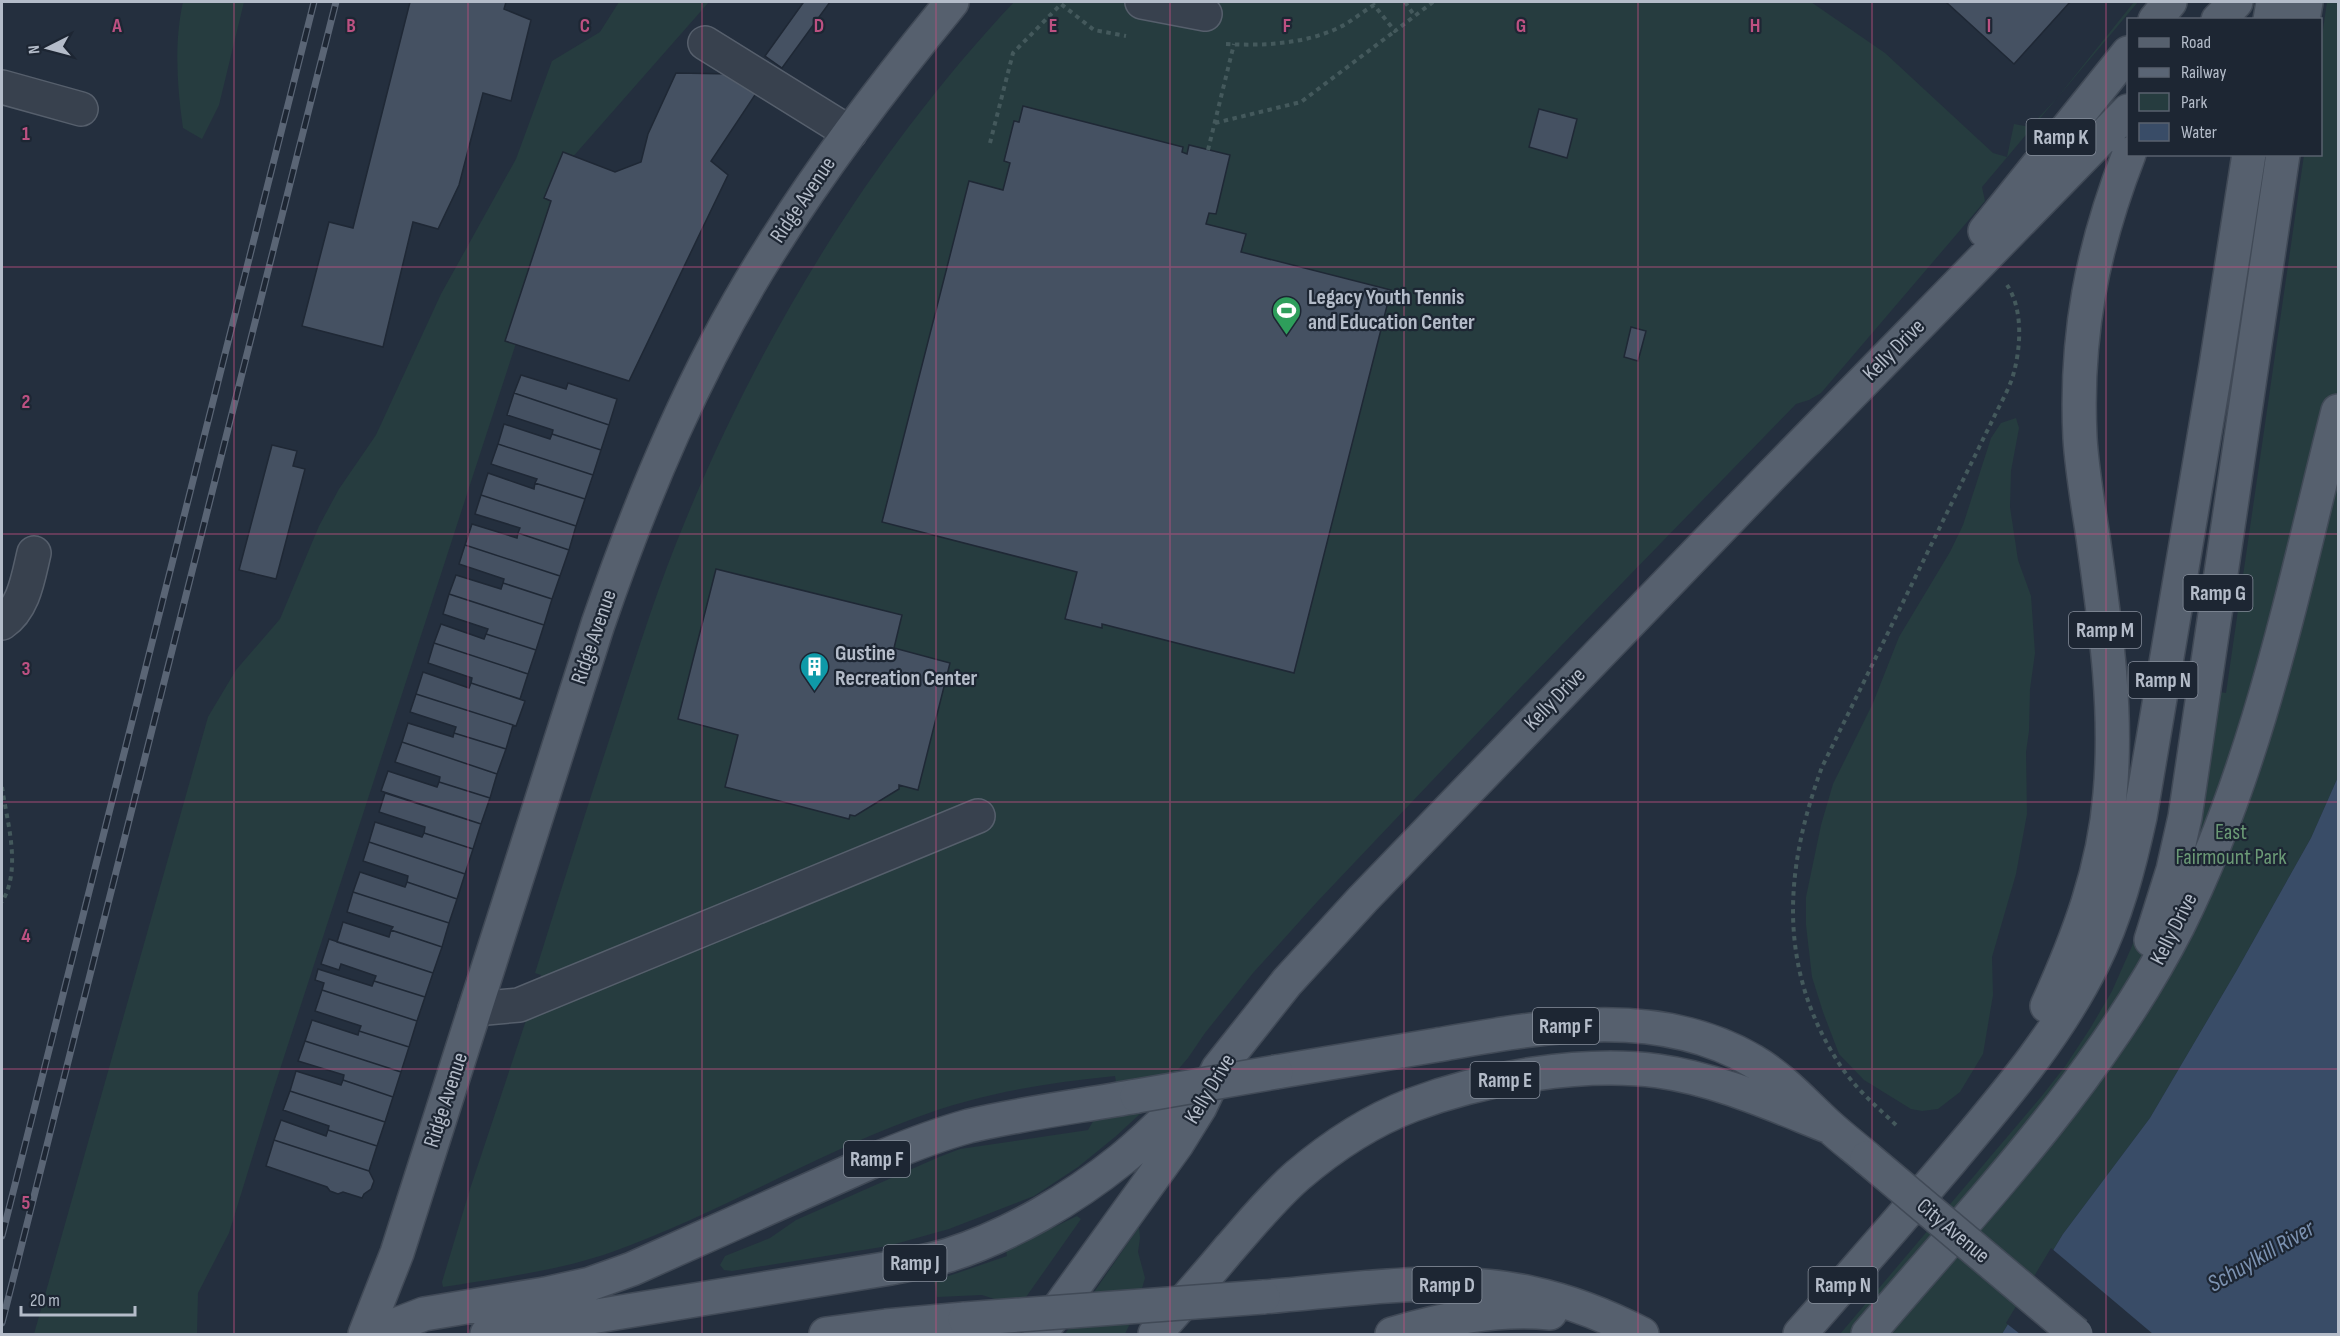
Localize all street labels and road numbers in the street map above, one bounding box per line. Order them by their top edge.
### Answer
road number: Ramp K [2026,119,2096,155]
street label: Ridge Avenue [764,152,842,248]
street label: Kelly Drive [1857,313,1931,387]
road number: Ramp G [2184,575,2252,611]
street label: Ridge Avenue [565,586,623,688]
road number: Ramp M [2069,612,2141,648]
street label: Kelly Drive [1519,662,1591,736]
road number: Ramp N [2128,662,2198,698]
street label: Kelly Drive [2144,889,2204,969]
road number: Ramp F [1533,1008,1599,1044]
street label: Ridge Avenue [418,1049,474,1151]
street label: Kelly Drive [1179,1049,1241,1129]
road number: Ramp E [1470,1062,1540,1098]
road number: Ramp F [844,1141,910,1177]
street label: City Avenue [1911,1193,1995,1269]
road number: Ramp J [884,1245,946,1281]
road number: Ramp D [1412,1267,1482,1303]
road number: Ramp N [1808,1267,1878,1303]

